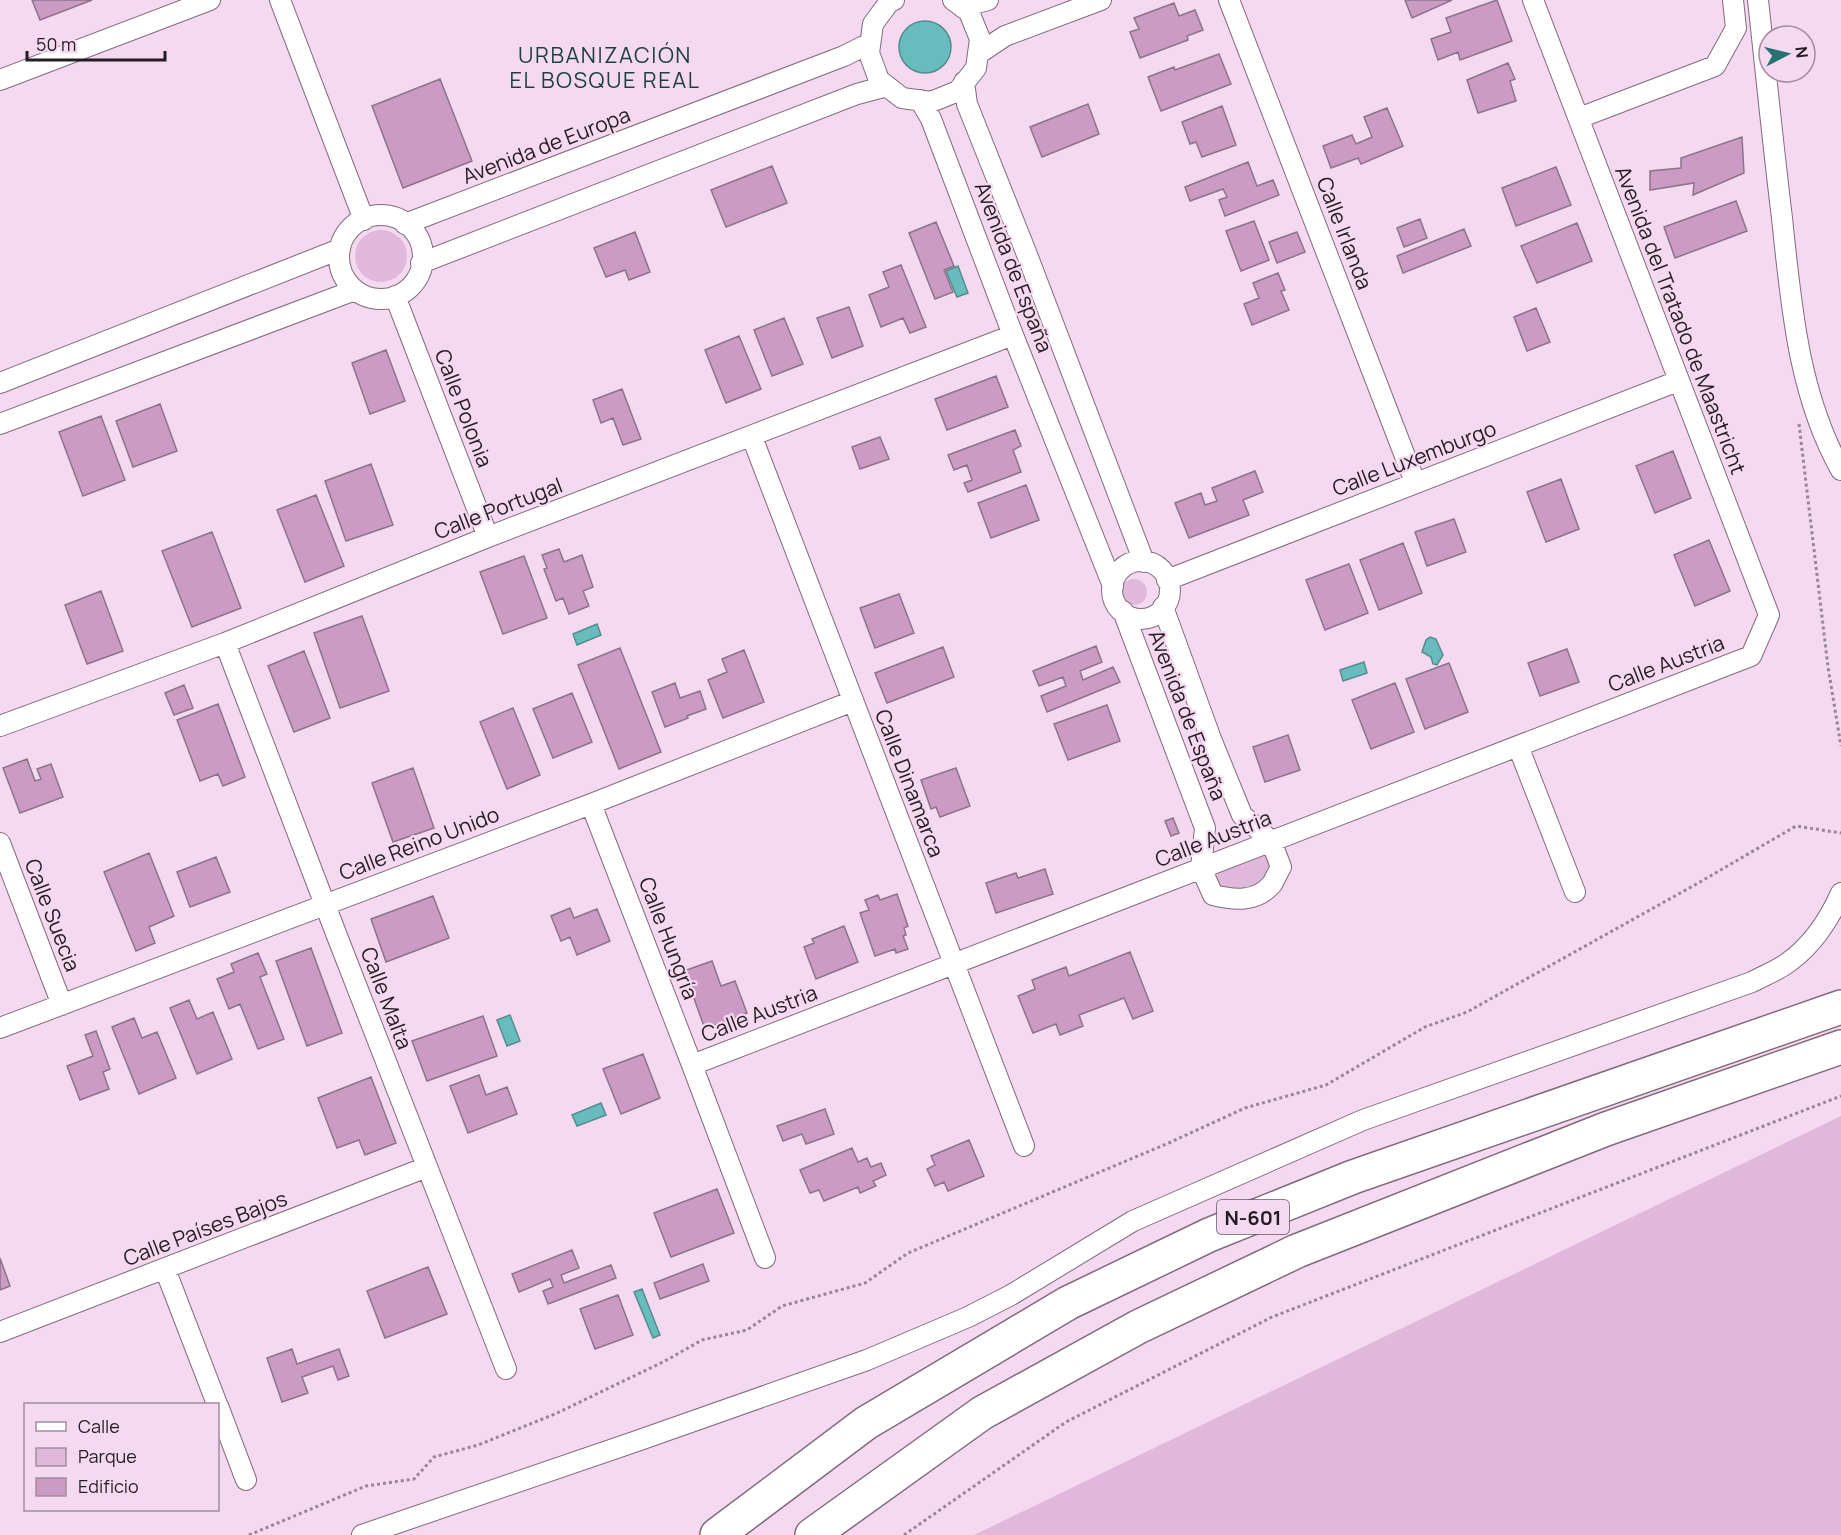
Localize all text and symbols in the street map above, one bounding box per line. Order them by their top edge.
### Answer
scale bar [27,24,165,62]
north arrow [1757,24,1817,84]
text: 50 m [36,32,76,56]
district label: URBANIZACIÓN EL BOSQUE REAL [510,40,700,95]
text: N [1790,45,1814,59]
street label: Avenida de Europa [458,100,634,190]
street label: Avenida del Tratado de Maastricht [1609,162,1753,478]
street label: Calle Irlanda [1311,173,1379,293]
street label: Avenida de España [969,178,1059,356]
street label: Calle Polonia [429,345,499,471]
street label: Calle Luxemburgo [1328,414,1500,502]
street label: Calle Portugal [430,471,566,545]
street label: Avenida de España [1143,626,1233,804]
street label: Calle Austria [1604,628,1728,698]
street label: Calle Dinamarca [869,705,951,861]
street label: Calle Reino Unido [335,800,503,886]
street label: Calle Austria [1151,803,1275,873]
street label: Calle Suecia [19,855,87,975]
street label: Calle Hungría [633,873,705,1003]
street label: Calle Malta [355,943,419,1053]
street label: Calle Austria [697,978,821,1048]
street label: Calle Países Bajos [119,1184,291,1272]
road number: N-601 [1217,1200,1289,1234]
legend [24,1403,219,1511]
text: Calle [78,1414,120,1438]
text: Parque [78,1444,137,1468]
text: Edificio [78,1474,139,1498]

